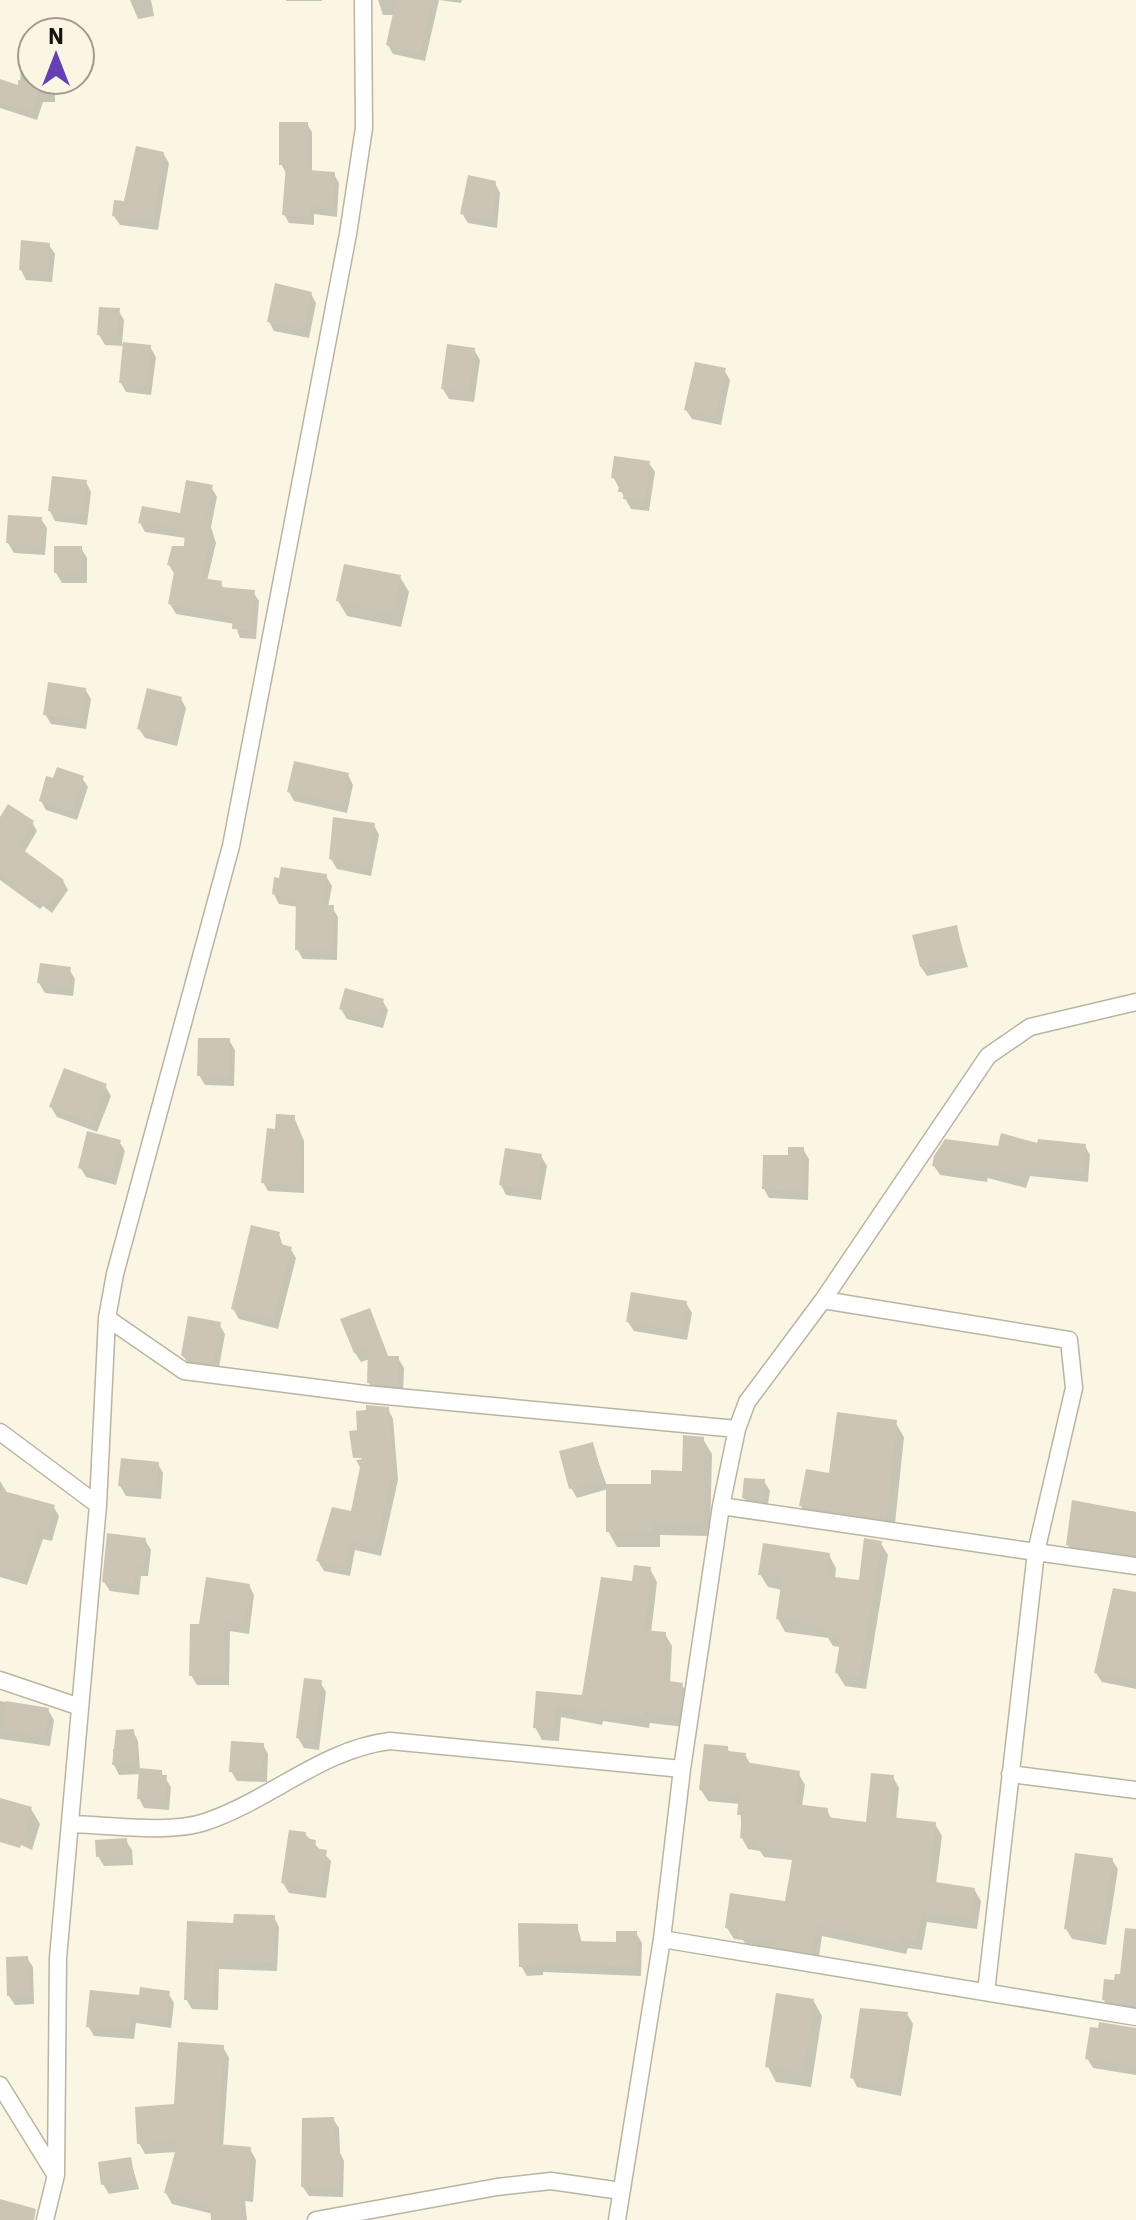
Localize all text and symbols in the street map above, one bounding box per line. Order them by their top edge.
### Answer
north arrow [16,16,96,96]
text: N [48,21,64,50]

